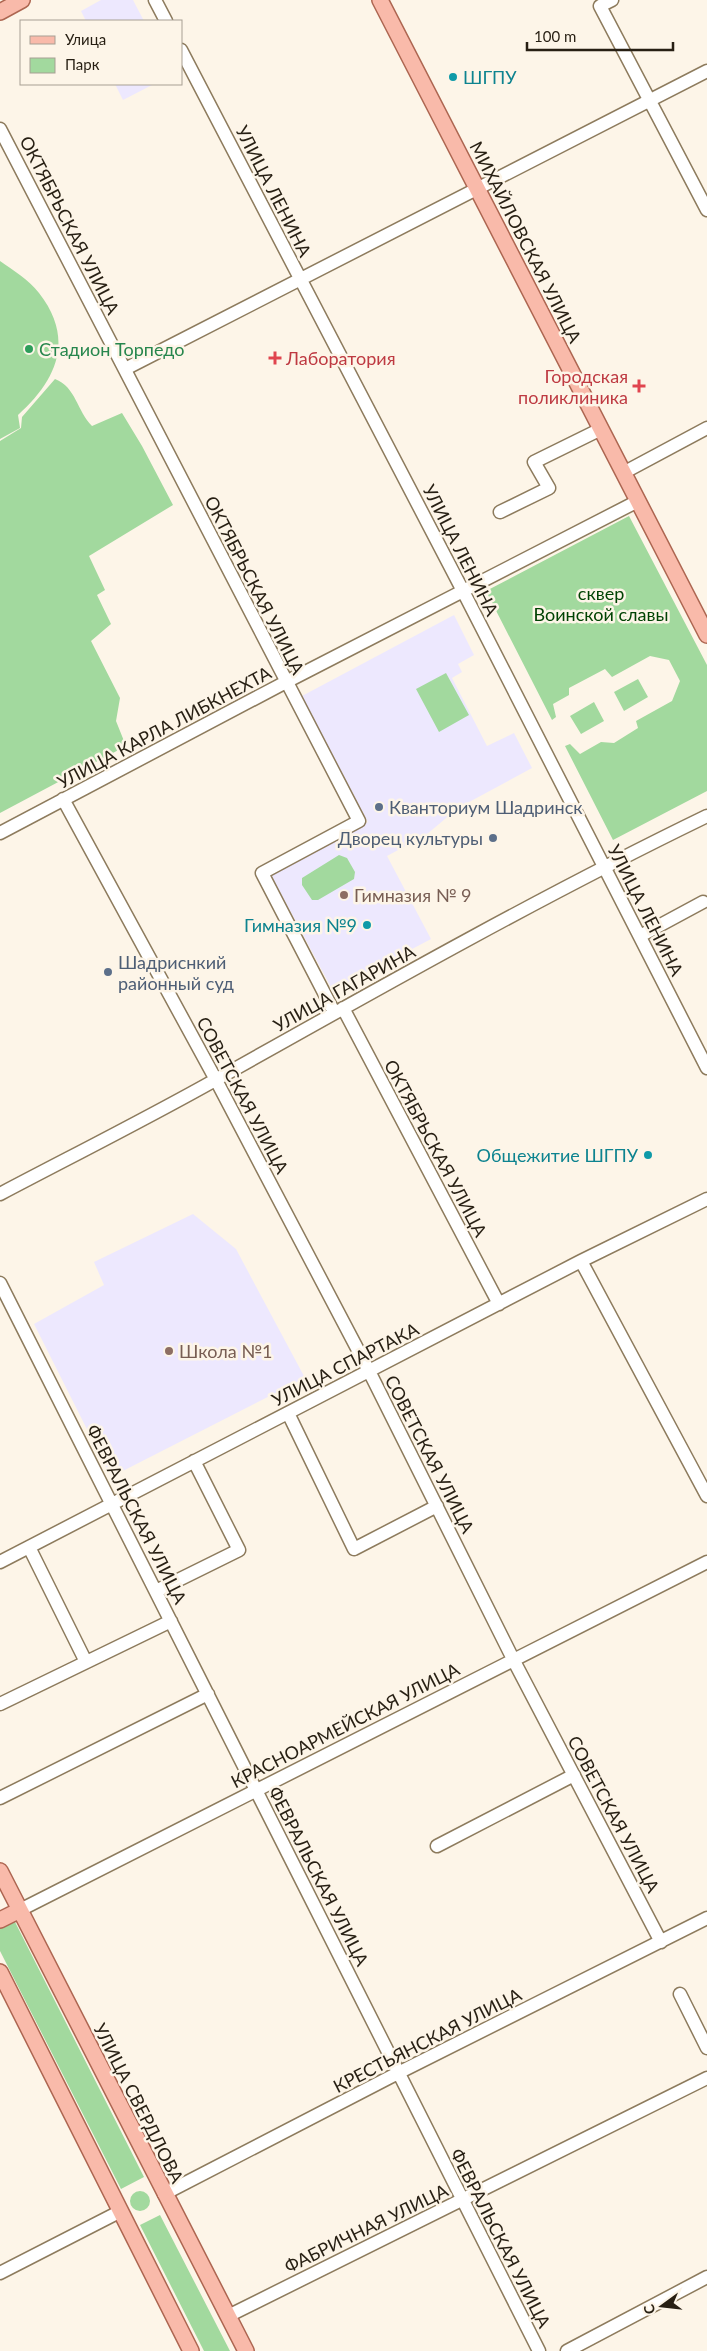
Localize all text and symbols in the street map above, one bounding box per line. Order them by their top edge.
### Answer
legend [20,20,182,85]
scale bar [527,20,673,52]
text: 100 m [534,27,576,45]
text: Улица [65,30,106,48]
text: Парк [65,55,100,73]
place label: ШГПУ [463,66,517,88]
marker: ШГПУ [447,71,459,83]
street label: УЛИЦА ЛЕНИНА [231,122,317,261]
street label: ОКТЯБРЬСКАЯ УЛИЦА [15,132,125,319]
street label: МИХАЙЛОВСКАЯ УЛИЦА [466,138,587,347]
place label: Стадион Торпедо [39,338,185,360]
marker: Стадион Торпедо [23,343,35,355]
place label: Лаборатория [285,347,396,369]
marker: Лаборатория [268,351,282,365]
place label: Городская поликлиника [518,365,628,408]
marker: Городская поликлиника [632,379,646,393]
street label: УЛИЦА ЛЕНИНА [418,481,504,620]
street label: ОКТЯБРЬСКАЯ УЛИЦА [200,492,310,679]
park label: сквер Воинской славы [534,582,668,625]
street label: УЛИЦА КАРЛА ЛИБКНЕХТА [53,661,275,793]
place label: Кванториум Шадринск [389,796,583,818]
marker: Кванториум Шадринск [373,801,385,813]
place label: Дворец культуры [338,827,483,849]
marker: Дворец культуры [487,832,499,844]
street label: УЛИЦА ЛЕНИНА [603,841,689,980]
place label: Гимназия № 9 [354,884,472,906]
marker: Гимназия № 9 [338,889,350,901]
place label: Гимназия №9 [244,914,357,936]
marker: Гимназия №9 [361,919,373,931]
street label: УЛИЦА ГАГАРИНА [269,940,419,1036]
place label: Шадриснкий районный суд [118,951,234,994]
marker: Шадриснкий районный суд [102,966,114,978]
street label: СОВЕТСКАЯ УЛИЦА [192,1013,294,1178]
street label: ОКТЯБРЬСКАЯ УЛИЦА [380,1056,492,1241]
place label: Общежитие ШГПУ [477,1144,639,1166]
marker: Общежитие ШГПУ [642,1149,654,1161]
street label: УЛИЦА СПАРТАКА [268,1317,423,1411]
place label: Школа №1 [179,1340,273,1362]
marker: Школа №1 [163,1345,175,1357]
street label: СОВЕТСКАЯ УЛИЦА [381,1371,480,1537]
street label: ФЕВРАЛЬСКАЯ УЛИЦА [82,1421,192,1608]
street label: КРАСНОАРМЕЙСКАЯ УЛИЦА [227,1657,464,1792]
street label: СОВЕТСКАЯ УЛИЦА [563,1732,665,1897]
street label: ФЕВРАЛЬСКАЯ УЛИЦА [264,1783,374,1970]
street label: КРЕСТЬЯНСКАЯ УЛИЦА [329,1983,526,2097]
street label: УЛИЦА СВЕРДЛОВА [89,2019,189,2187]
street label: ФЕВРАЛЬСКАЯ УЛИЦА [446,2145,556,2332]
street label: ФАБРИЧНАЯ УЛИЦА [281,2178,452,2277]
north arrow [637,2281,687,2331]
text: С [639,2302,658,2316]

